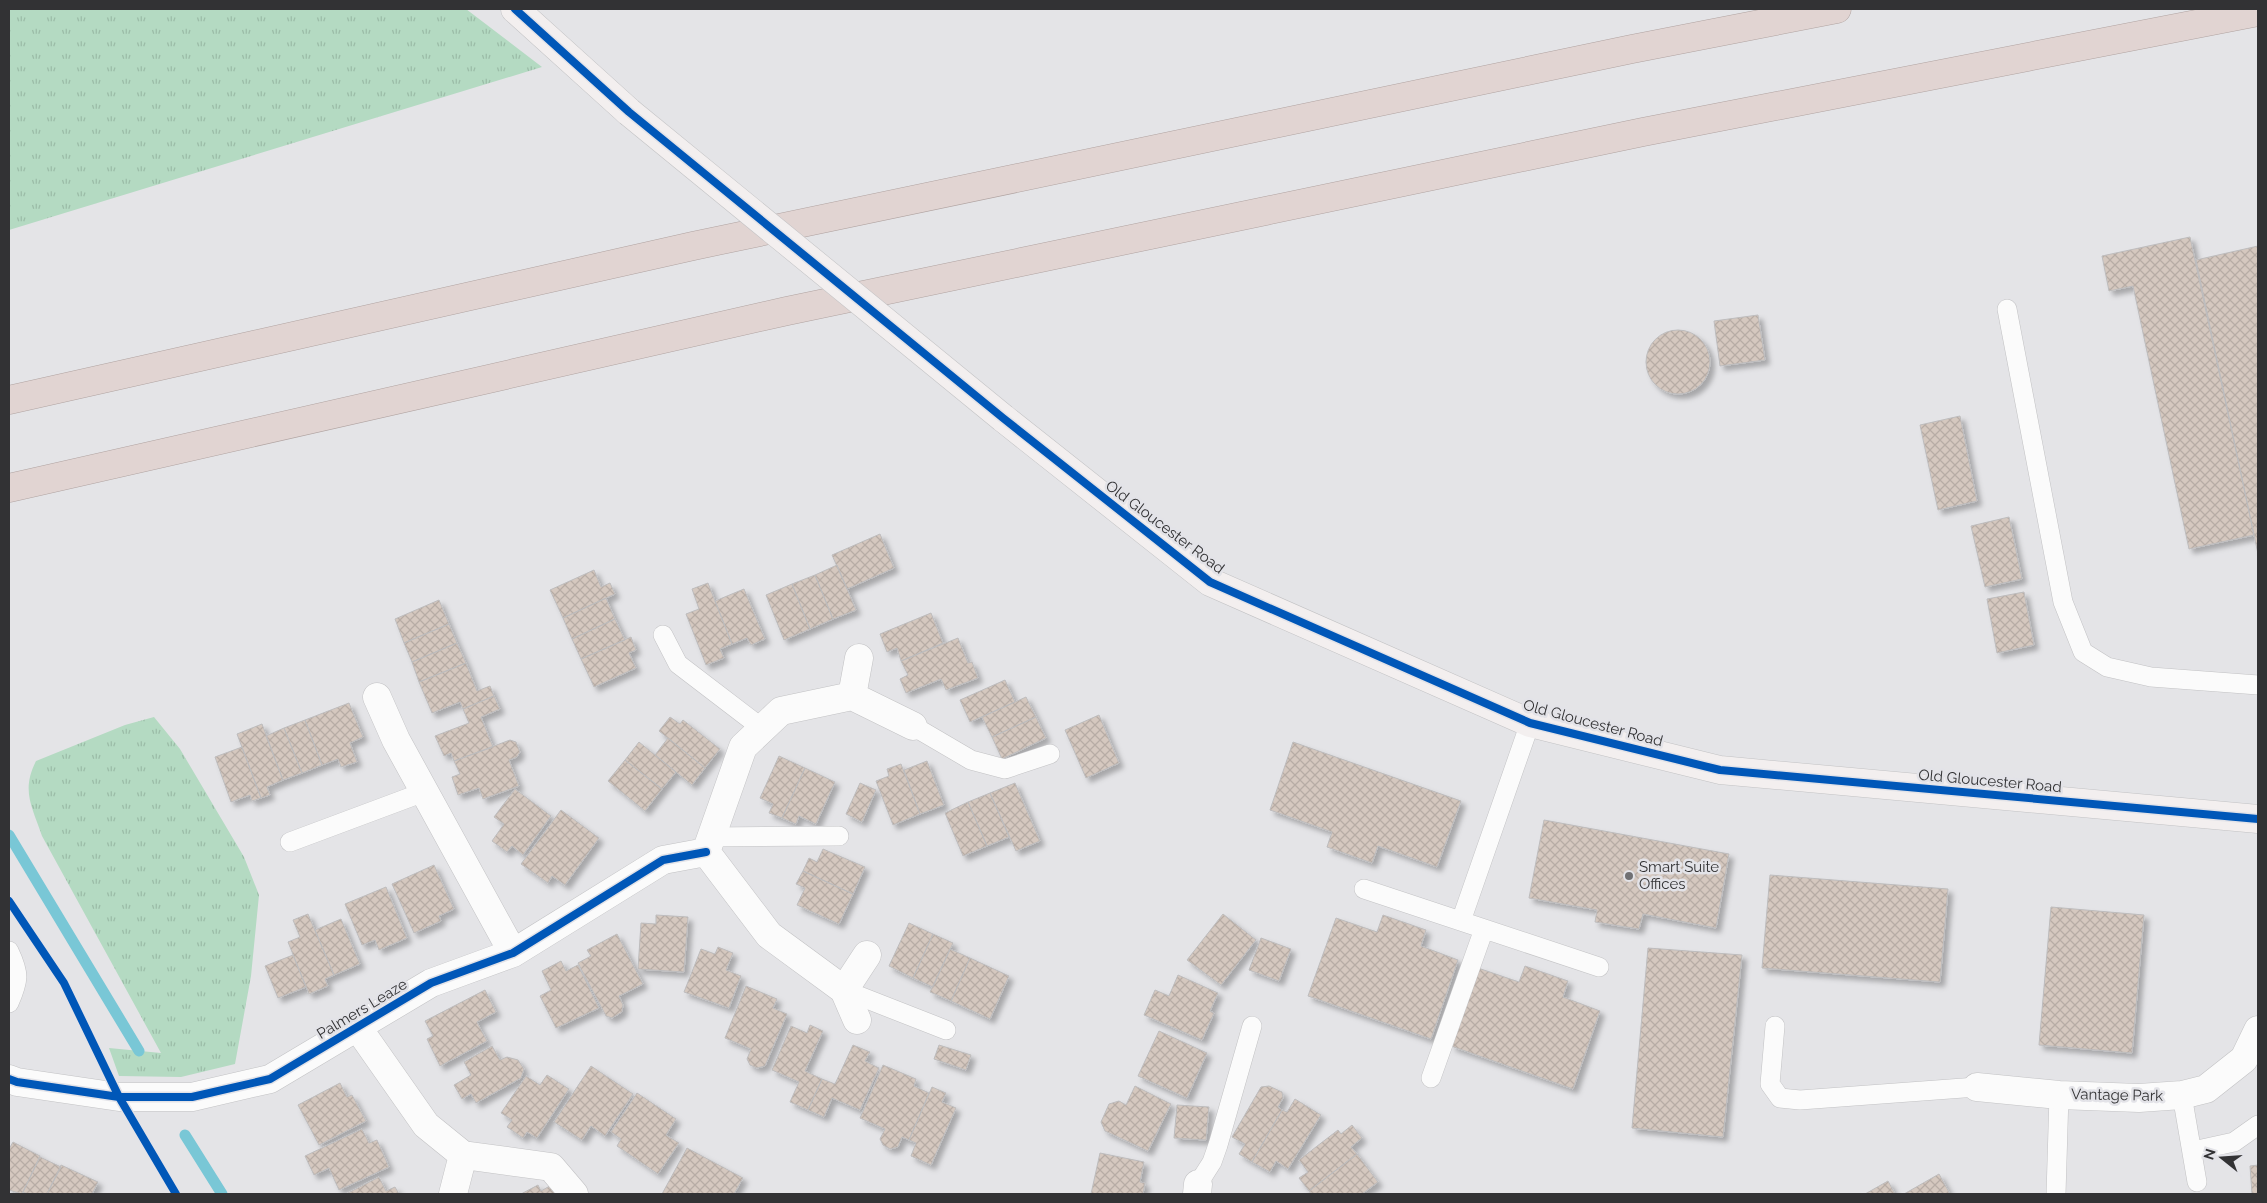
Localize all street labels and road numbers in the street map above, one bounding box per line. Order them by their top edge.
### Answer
street label: Old Gloucester Road [1102,477,1228,577]
street label: Old Gloucester Road [1521,696,1665,750]
street label: Old Gloucester Road [1918,766,2062,796]
street label: Palmers Leaze [314,975,411,1043]
street label: Vantage Park [2071,1085,2163,1105]

